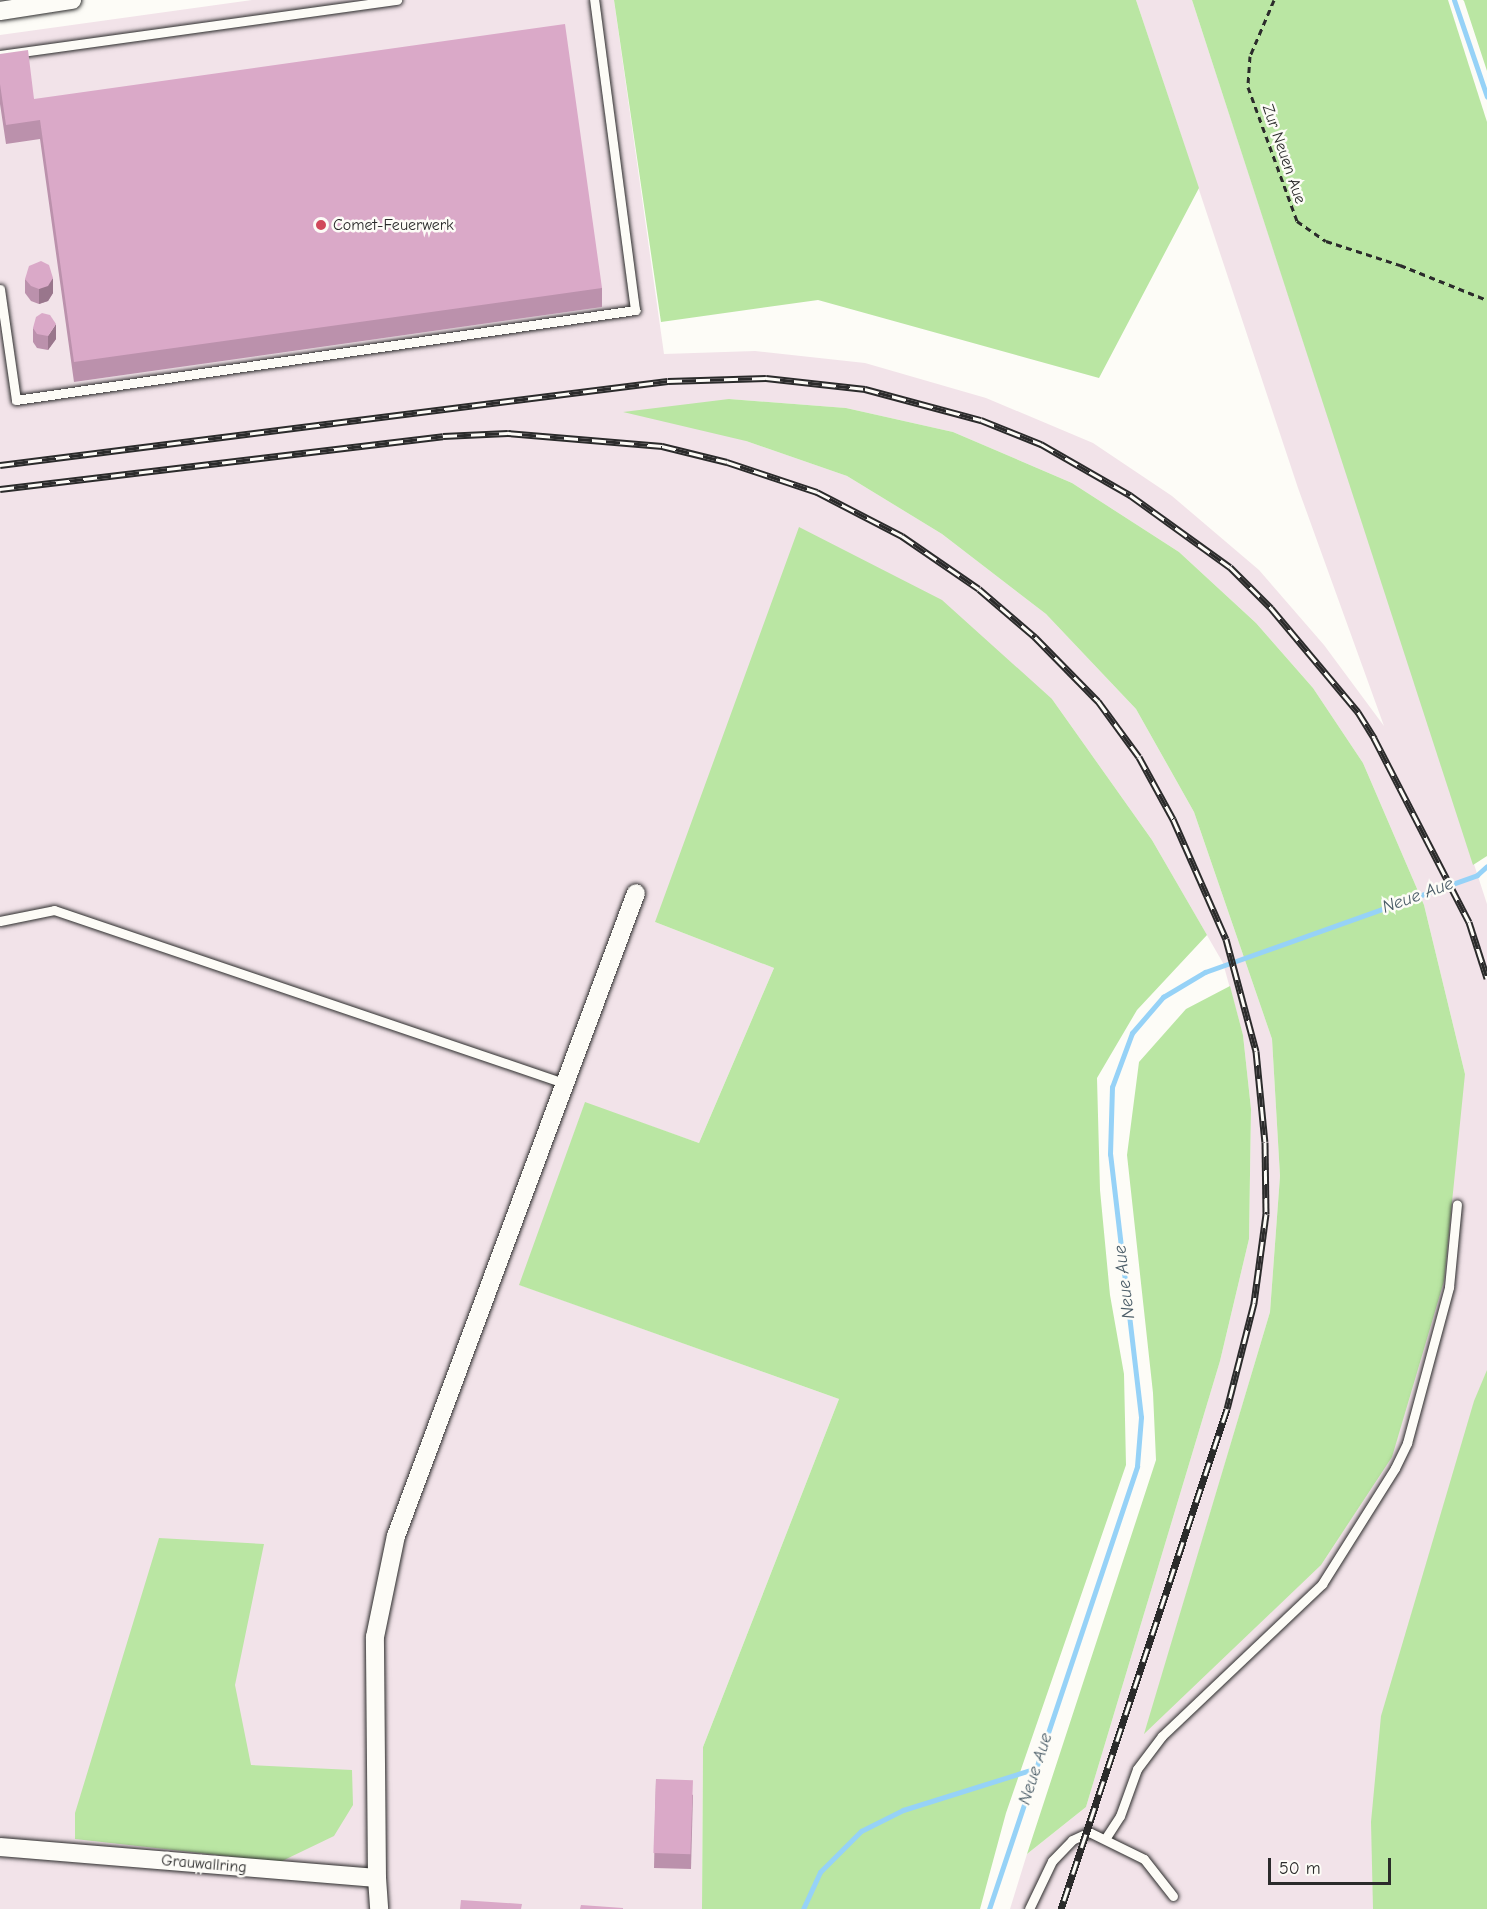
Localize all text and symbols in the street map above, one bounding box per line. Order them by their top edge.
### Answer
street label: Zur Neuen Aue [1258,102,1310,206]
place label: Comet-Feuerwerk [333,215,454,235]
marker: Comet-Feuerwerk [314,218,328,232]
water label: Neue Aue [1379,873,1457,919]
water label: Neue Aue [1110,1244,1140,1320]
water label: Neue Aue [1014,1730,1058,1808]
scale bar [1271,1846,1394,1884]
street label: Grauwallring [160,1851,248,1877]
text: 50 m [1279,1858,1321,1879]

